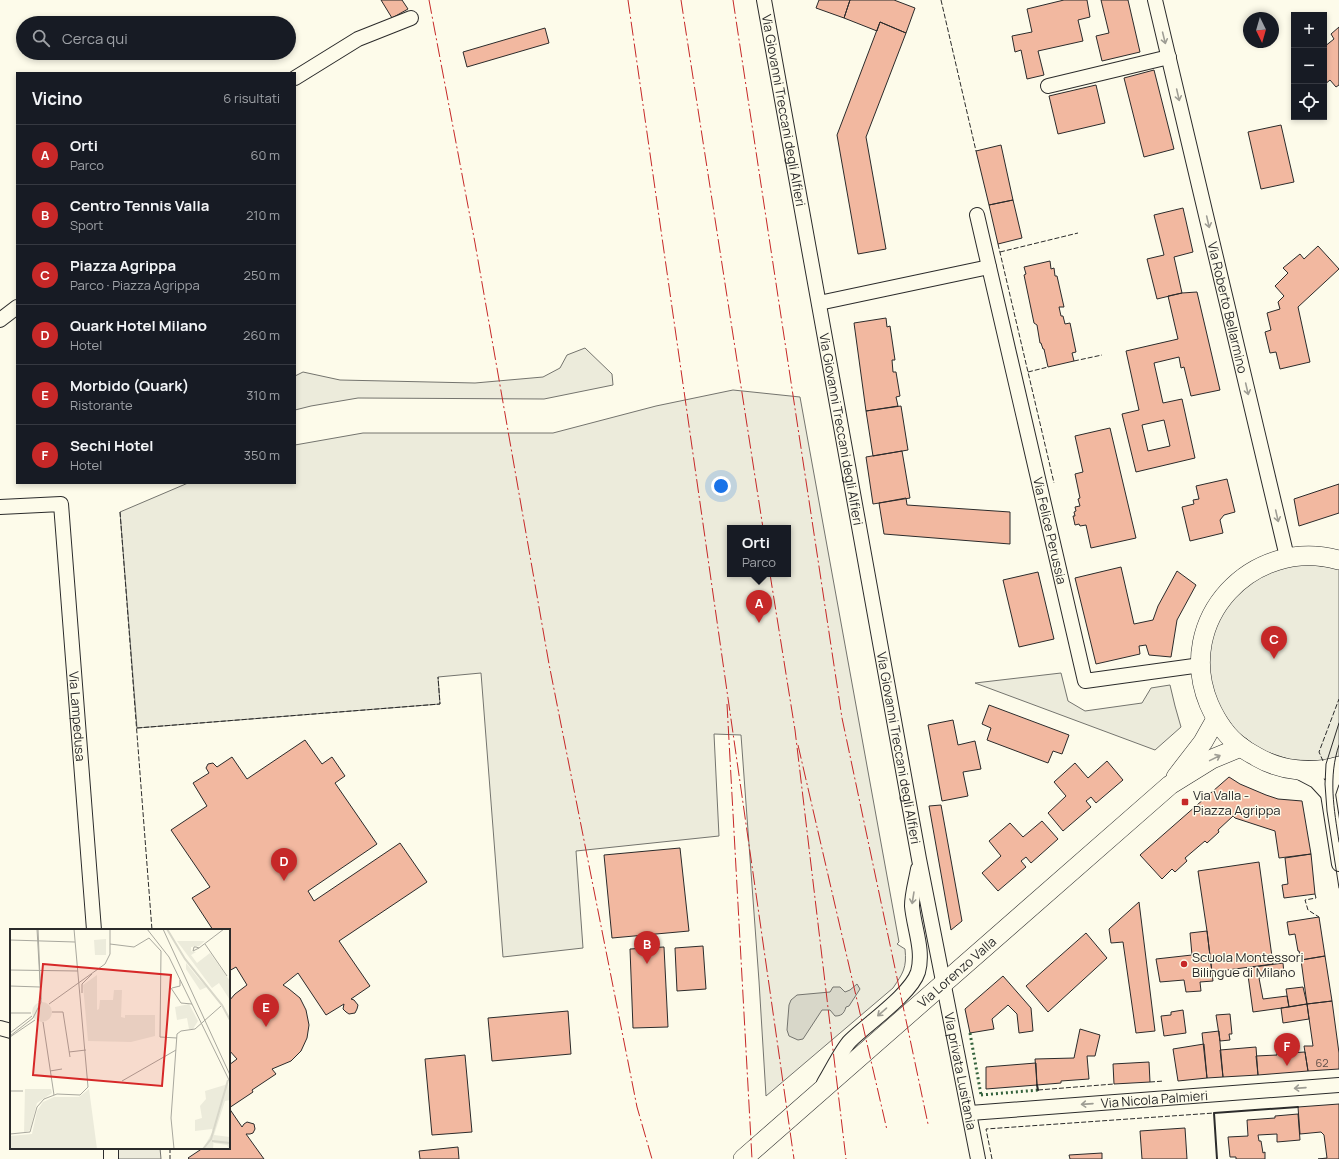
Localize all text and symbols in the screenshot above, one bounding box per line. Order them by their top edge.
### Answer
north arrow [1243,12,1279,48]
map controls [1291,12,1327,120]
button: + [1291,12,1327,48]
street label: Via Giovanni Treccani degli Alfieri [758,13,810,208]
search box [16,16,296,60]
icon: search [30,27,52,49]
text: Cerca qui [62,28,128,49]
one-way arrow [1161,31,1169,44]
button: − [1291,48,1327,84]
button: locate [1291,84,1327,120]
text: Vicino [32,87,83,110]
one-way arrow [1175,88,1182,101]
text: 6 risultati [223,89,280,107]
text: Orti [70,135,98,156]
text: A [41,146,49,164]
text: 60 m [250,146,280,164]
text: Parco [70,156,104,174]
text: Centro Tennis Valla [70,195,209,216]
text: B [41,206,49,224]
text: 210 m [246,206,280,224]
one-way arrow [1204,215,1212,228]
text: Sport [70,216,103,234]
street label: Via Roberto Bellarmino [1204,240,1252,375]
text: Piazza Agrippa [70,255,176,276]
text: C [40,266,50,284]
text: 250 m [244,266,280,284]
text: Parco · Piazza Agrippa [70,276,200,294]
text: Quark Hotel Milano [70,315,207,336]
text: D [40,326,50,344]
text: 260 m [243,326,280,344]
street label: Via Giovanni Treccani degli Alfieri [815,332,868,527]
text: Hotel [70,336,102,354]
text: Morbido (Quark) [70,375,189,396]
one-way arrow [1244,382,1252,395]
text: E [41,386,49,404]
text: 310 m [246,386,280,404]
text: Ristorante [70,396,133,414]
text: Sechi Hotel [70,435,154,456]
text: F [42,446,48,464]
text: 350 m [244,446,280,464]
text: Hotel [70,456,102,474]
street label: Via Felice Perussia [1029,475,1071,586]
your location [711,476,731,496]
one-way arrow [1274,509,1281,522]
popup [727,525,791,577]
text: Orti [742,532,770,553]
text: Parco [742,553,776,571]
pin: A [746,590,772,623]
pin: C [1261,626,1287,659]
street label: Via Giovanni Treccani degli Alfieri [873,650,925,845]
street label: Via Lampedusa [65,671,90,762]
one-way arrow [1209,754,1221,761]
place label: Via Valla - Piazza Agrippa [1193,786,1281,819]
marker: Via Valla - Piazza Agrippa [1180,797,1190,807]
pin: D [271,848,297,881]
one-way arrow [909,891,917,904]
inset map [10,929,230,1149]
pin: B [634,931,660,964]
street label: Via Lorenzo Valla [913,932,1000,1011]
place label: Scuola Montessori Bilingue di Milano [1192,948,1303,981]
marker: Scuola Montessori Bilingue di Milano [1179,959,1189,969]
pin: E [253,994,279,1027]
one-way arrow [877,1008,887,1017]
street label: Via privata Lusitania [940,1011,981,1131]
pin: F [1274,1033,1300,1066]
house number: 62 [1315,1055,1329,1070]
one-way arrow [1294,1084,1307,1091]
street label: Via Nicola Palmieri [1100,1086,1209,1112]
one-way arrow [1081,1100,1094,1107]

